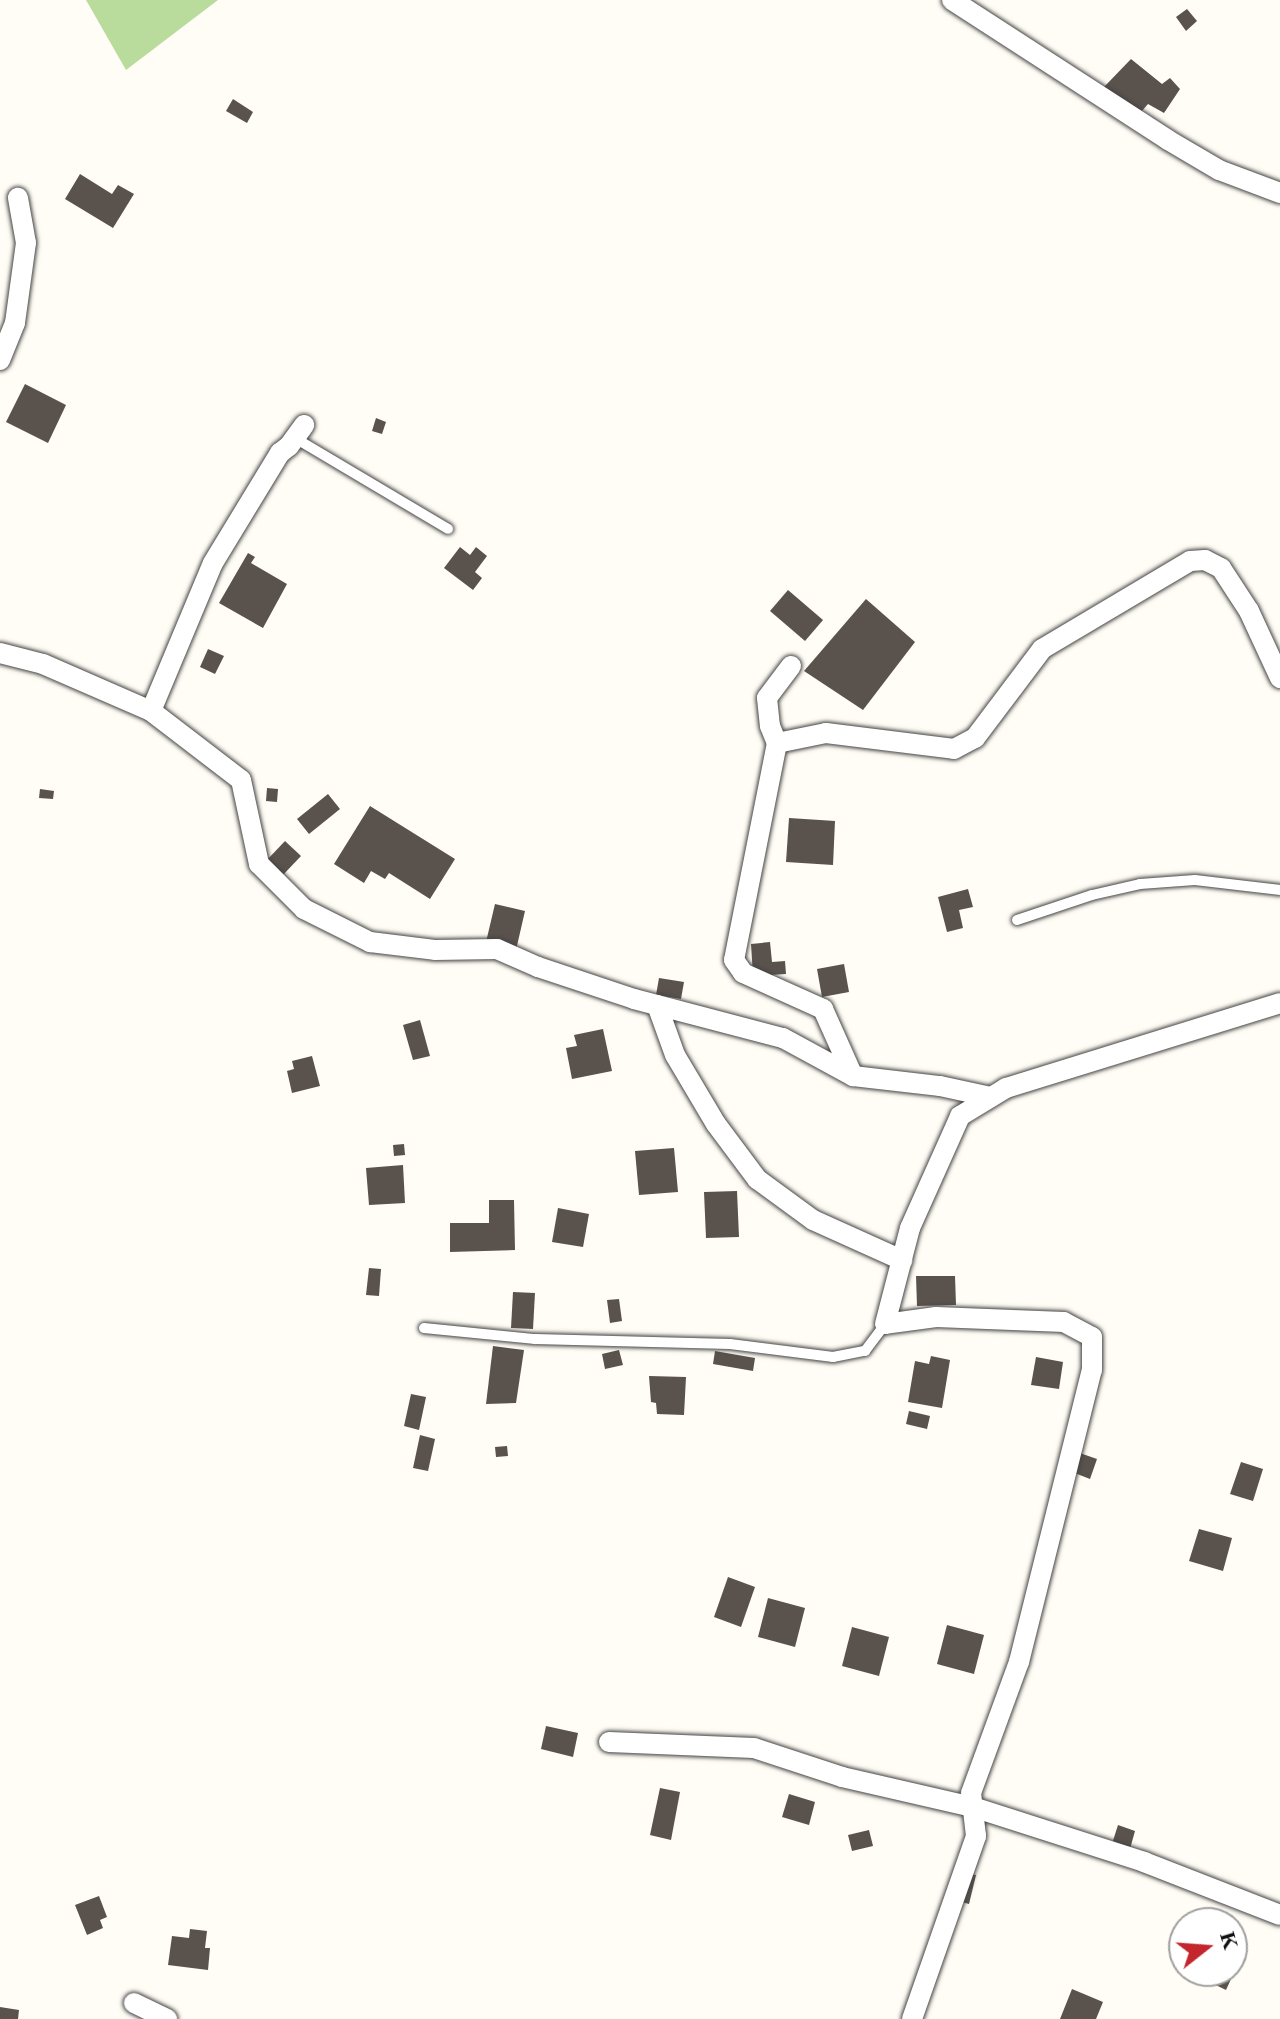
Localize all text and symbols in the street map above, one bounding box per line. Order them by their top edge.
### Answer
north arrow [1168,1907,1248,1987]
text: K [1215,1929,1244,1952]

